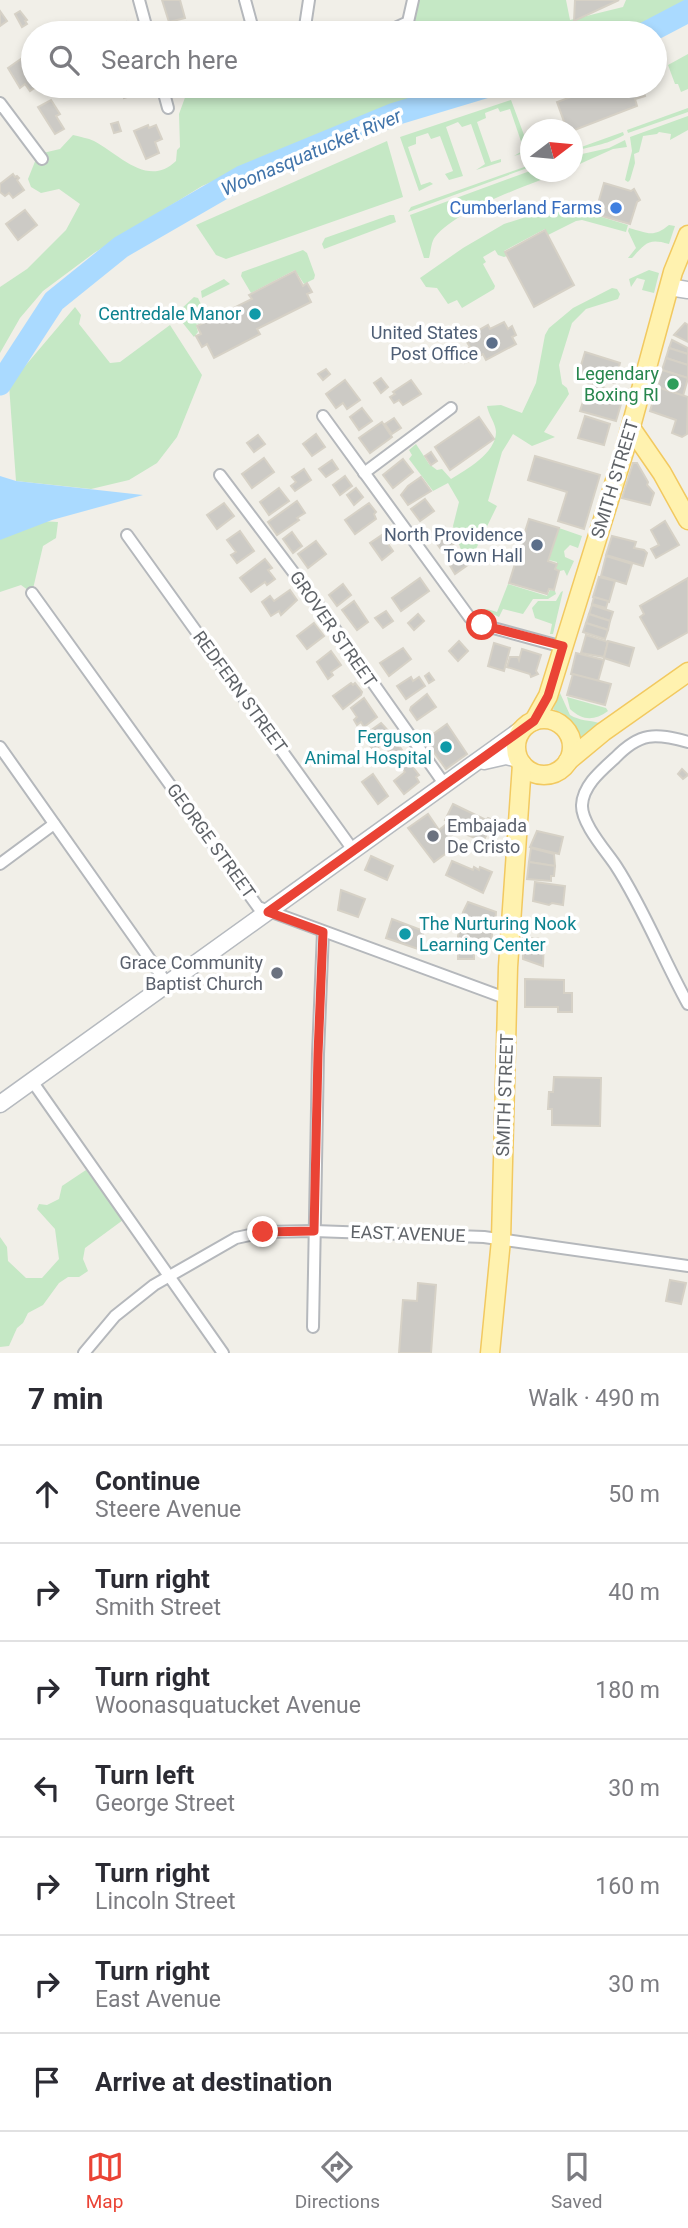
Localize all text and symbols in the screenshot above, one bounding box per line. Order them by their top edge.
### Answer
search box [21,21,667,98]
icon: search [45,41,83,79]
text: Search here [101,45,238,75]
water label: Woonasquatucket River [218,104,405,201]
north arrow [520,119,583,182]
place label: Cumberland Farms [449,197,602,218]
marker: Cumberland Farms [608,200,624,216]
place label: Centredale Manor [98,303,241,324]
marker: Centredale Manor [247,306,263,322]
place label: United States Post Office [371,322,478,364]
marker: United States Post Office [484,335,500,351]
place label: Legendary Boxing RI [575,363,659,405]
marker: Legendary Boxing RI [665,376,681,392]
street label: SMITH STREET [586,417,643,541]
place label: North Providence Town Hall [384,524,523,566]
marker: North Providence Town Hall [529,537,545,553]
street label: GROVER STREET [286,567,381,691]
route start [466,609,497,640]
street label: REDFERN STREET [189,627,292,757]
place label: Ferguson Animal Hospital [305,726,432,768]
marker: Ferguson Animal Hospital [438,739,454,755]
street label: GEORGE STREET [163,779,260,902]
place label: Embajada De Cristo [447,815,527,857]
marker: Embajada De Cristo [425,828,441,844]
place label: The Nurturing Nook Learning Center [419,913,577,955]
marker: The Nurturing Nook Learning Center [397,926,413,942]
place label: Grace Community Baptist Church [120,952,263,994]
marker: Grace Community Baptist Church [269,965,285,981]
street label: SMITH STREET [492,1033,517,1157]
route end [247,1216,278,1247]
street label: EAST AVENUE [350,1221,466,1246]
text: 7 min [28,1381,103,1416]
text: Walk · 490 m [528,1385,660,1412]
text: Continue [95,1466,200,1496]
icon: ahead [28,1475,66,1513]
text: 50 m [608,1481,660,1508]
text: Steere Avenue [95,1496,241,1523]
text: Turn right [95,1564,210,1594]
icon: right [28,1573,66,1611]
text: 40 m [608,1579,660,1606]
text: Smith Street [95,1594,221,1621]
text: Turn right [95,1662,210,1692]
icon: right [28,1671,66,1709]
text: 180 m [595,1677,660,1704]
text: Woonasquatucket Avenue [95,1692,361,1719]
text: Turn left [95,1760,194,1790]
icon: left [28,1769,66,1807]
text: 30 m [608,1775,660,1802]
text: George Street [95,1790,235,1817]
text: Turn right [95,1858,210,1888]
icon: right [28,1867,66,1905]
text: 160 m [595,1873,660,1900]
text: Lincoln Street [95,1888,236,1915]
text: Turn right [95,1956,210,1986]
icon: right [28,1965,66,2003]
text: 30 m [608,1971,660,1998]
text: East Avenue [95,1986,221,2013]
icon: arrive [28,2063,66,2101]
text: Arrive at destination [95,2067,332,2097]
tab: Map [86,2148,124,2213]
tab: Directions [295,2148,380,2213]
tab: Saved [551,2148,602,2213]

